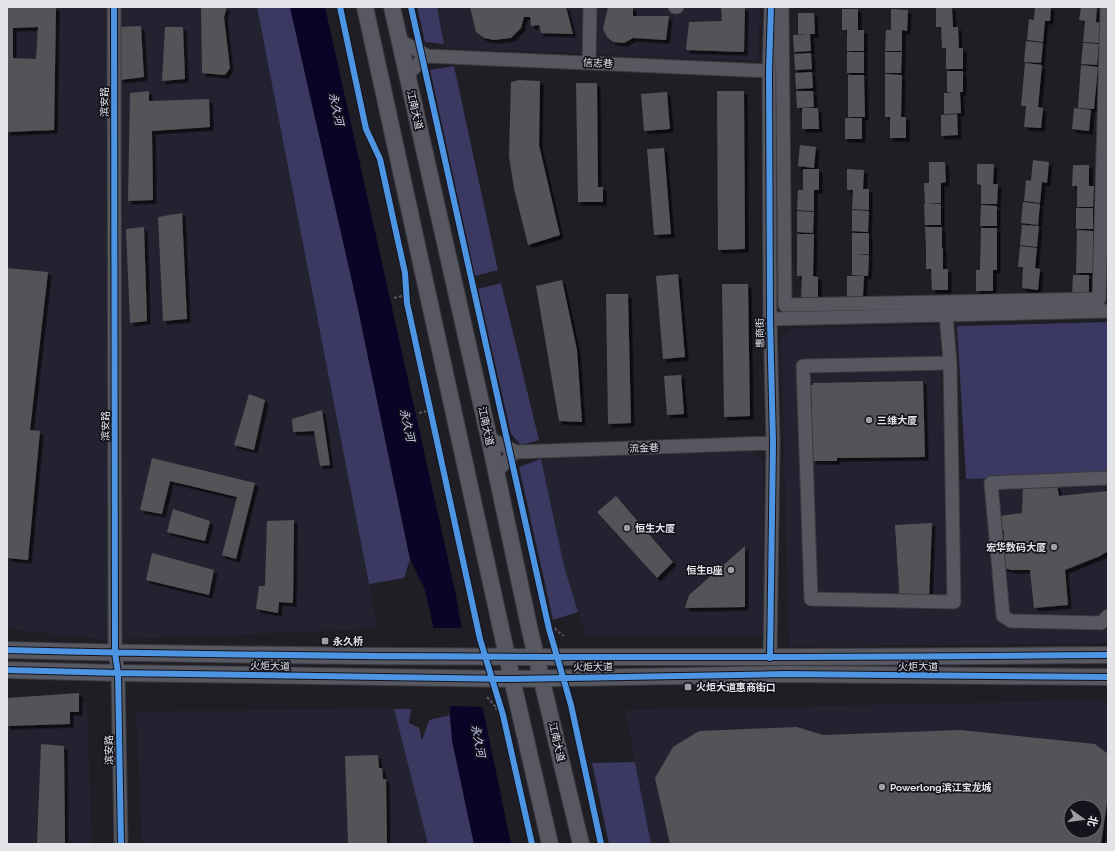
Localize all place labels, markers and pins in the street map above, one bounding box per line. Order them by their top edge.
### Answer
marker: 三维大厦 [864,415,874,425]
place label: 三维大厦 [877,415,917,426]
marker: 恒生大厦 [622,523,632,533]
place label: 恒生大厦 [635,523,675,534]
place label: 宏华数码大厦 [986,541,1046,553]
marker: 宏华数码大厦 [1049,542,1059,552]
place label: 恒生B座 [686,565,723,576]
marker: 恒生B座 [726,565,736,575]
marker: 永久桥 [320,636,330,646]
place label: 永久桥 [333,636,363,647]
marker: 火炬大道惠商街口 [683,682,693,692]
place label: 火炬大道惠商街口 [696,682,776,693]
place label: Powerlong滨江宝龙城 [890,781,992,793]
marker: Powerlong滨江宝龙城 [877,782,887,792]

